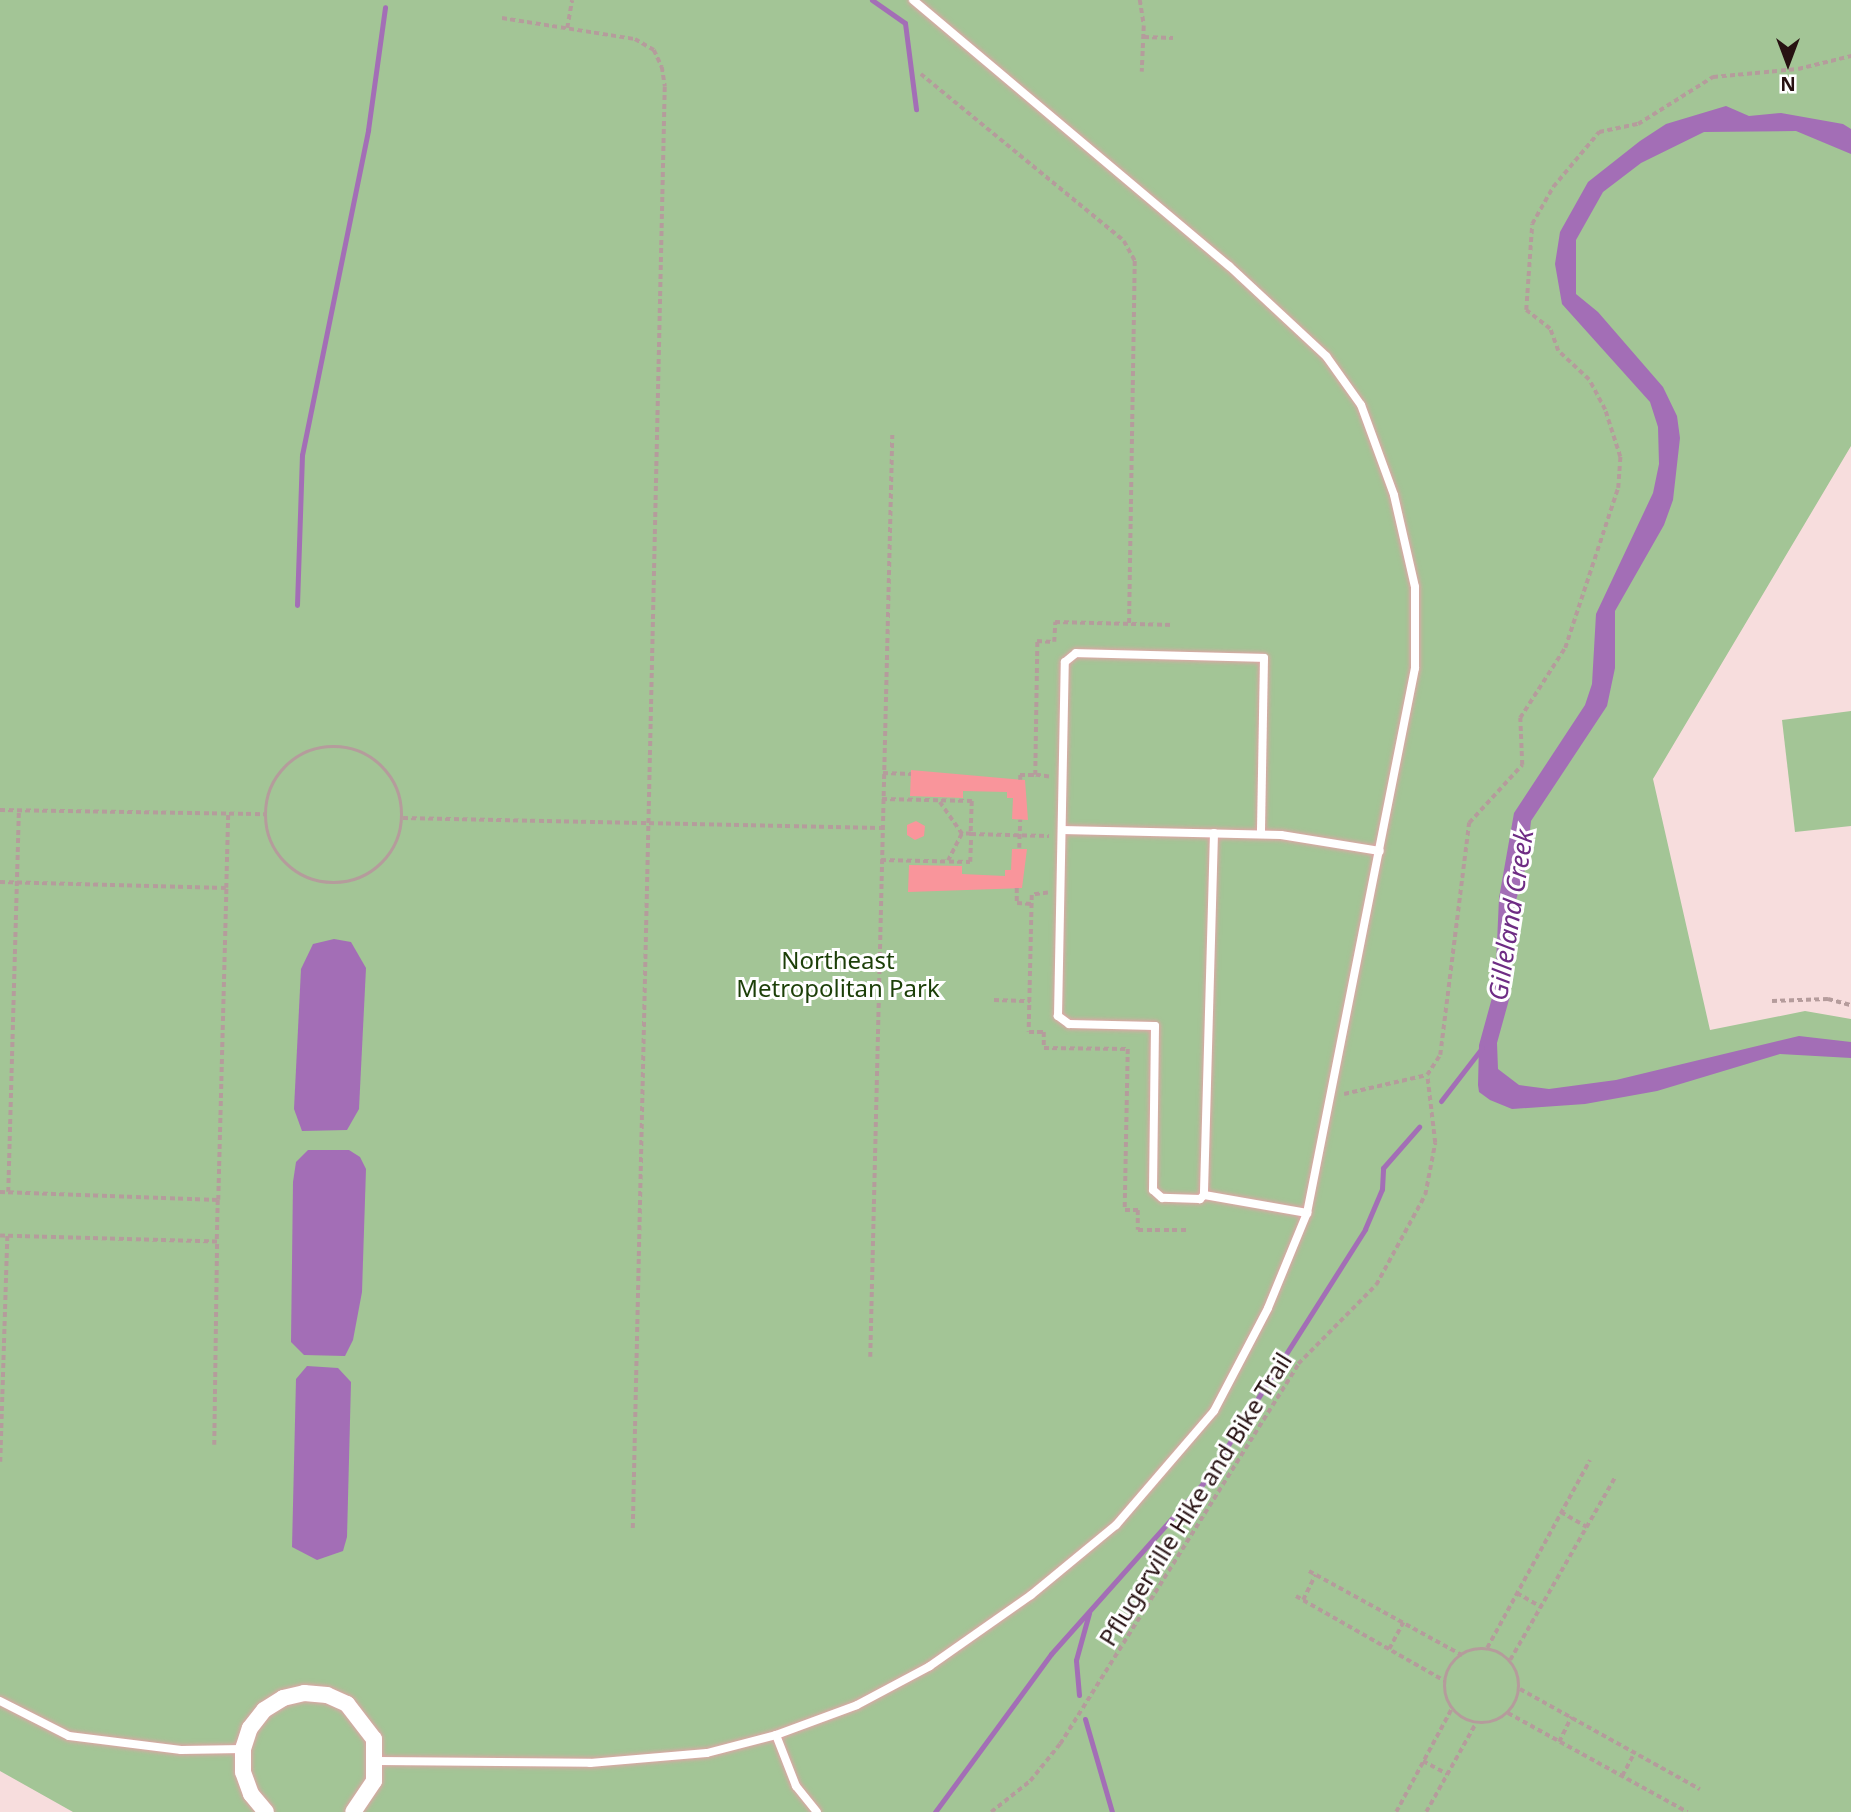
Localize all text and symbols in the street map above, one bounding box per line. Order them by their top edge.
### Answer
north arrow [1753,28,1823,98]
text: N [1780,71,1796,97]
water label: Gilleland Creek [1482,827,1540,1003]
park label: Northeast Metropolitan Park [736,946,940,1002]
street label: Pflugerville Hike and Bike Trail [1093,1347,1297,1651]

